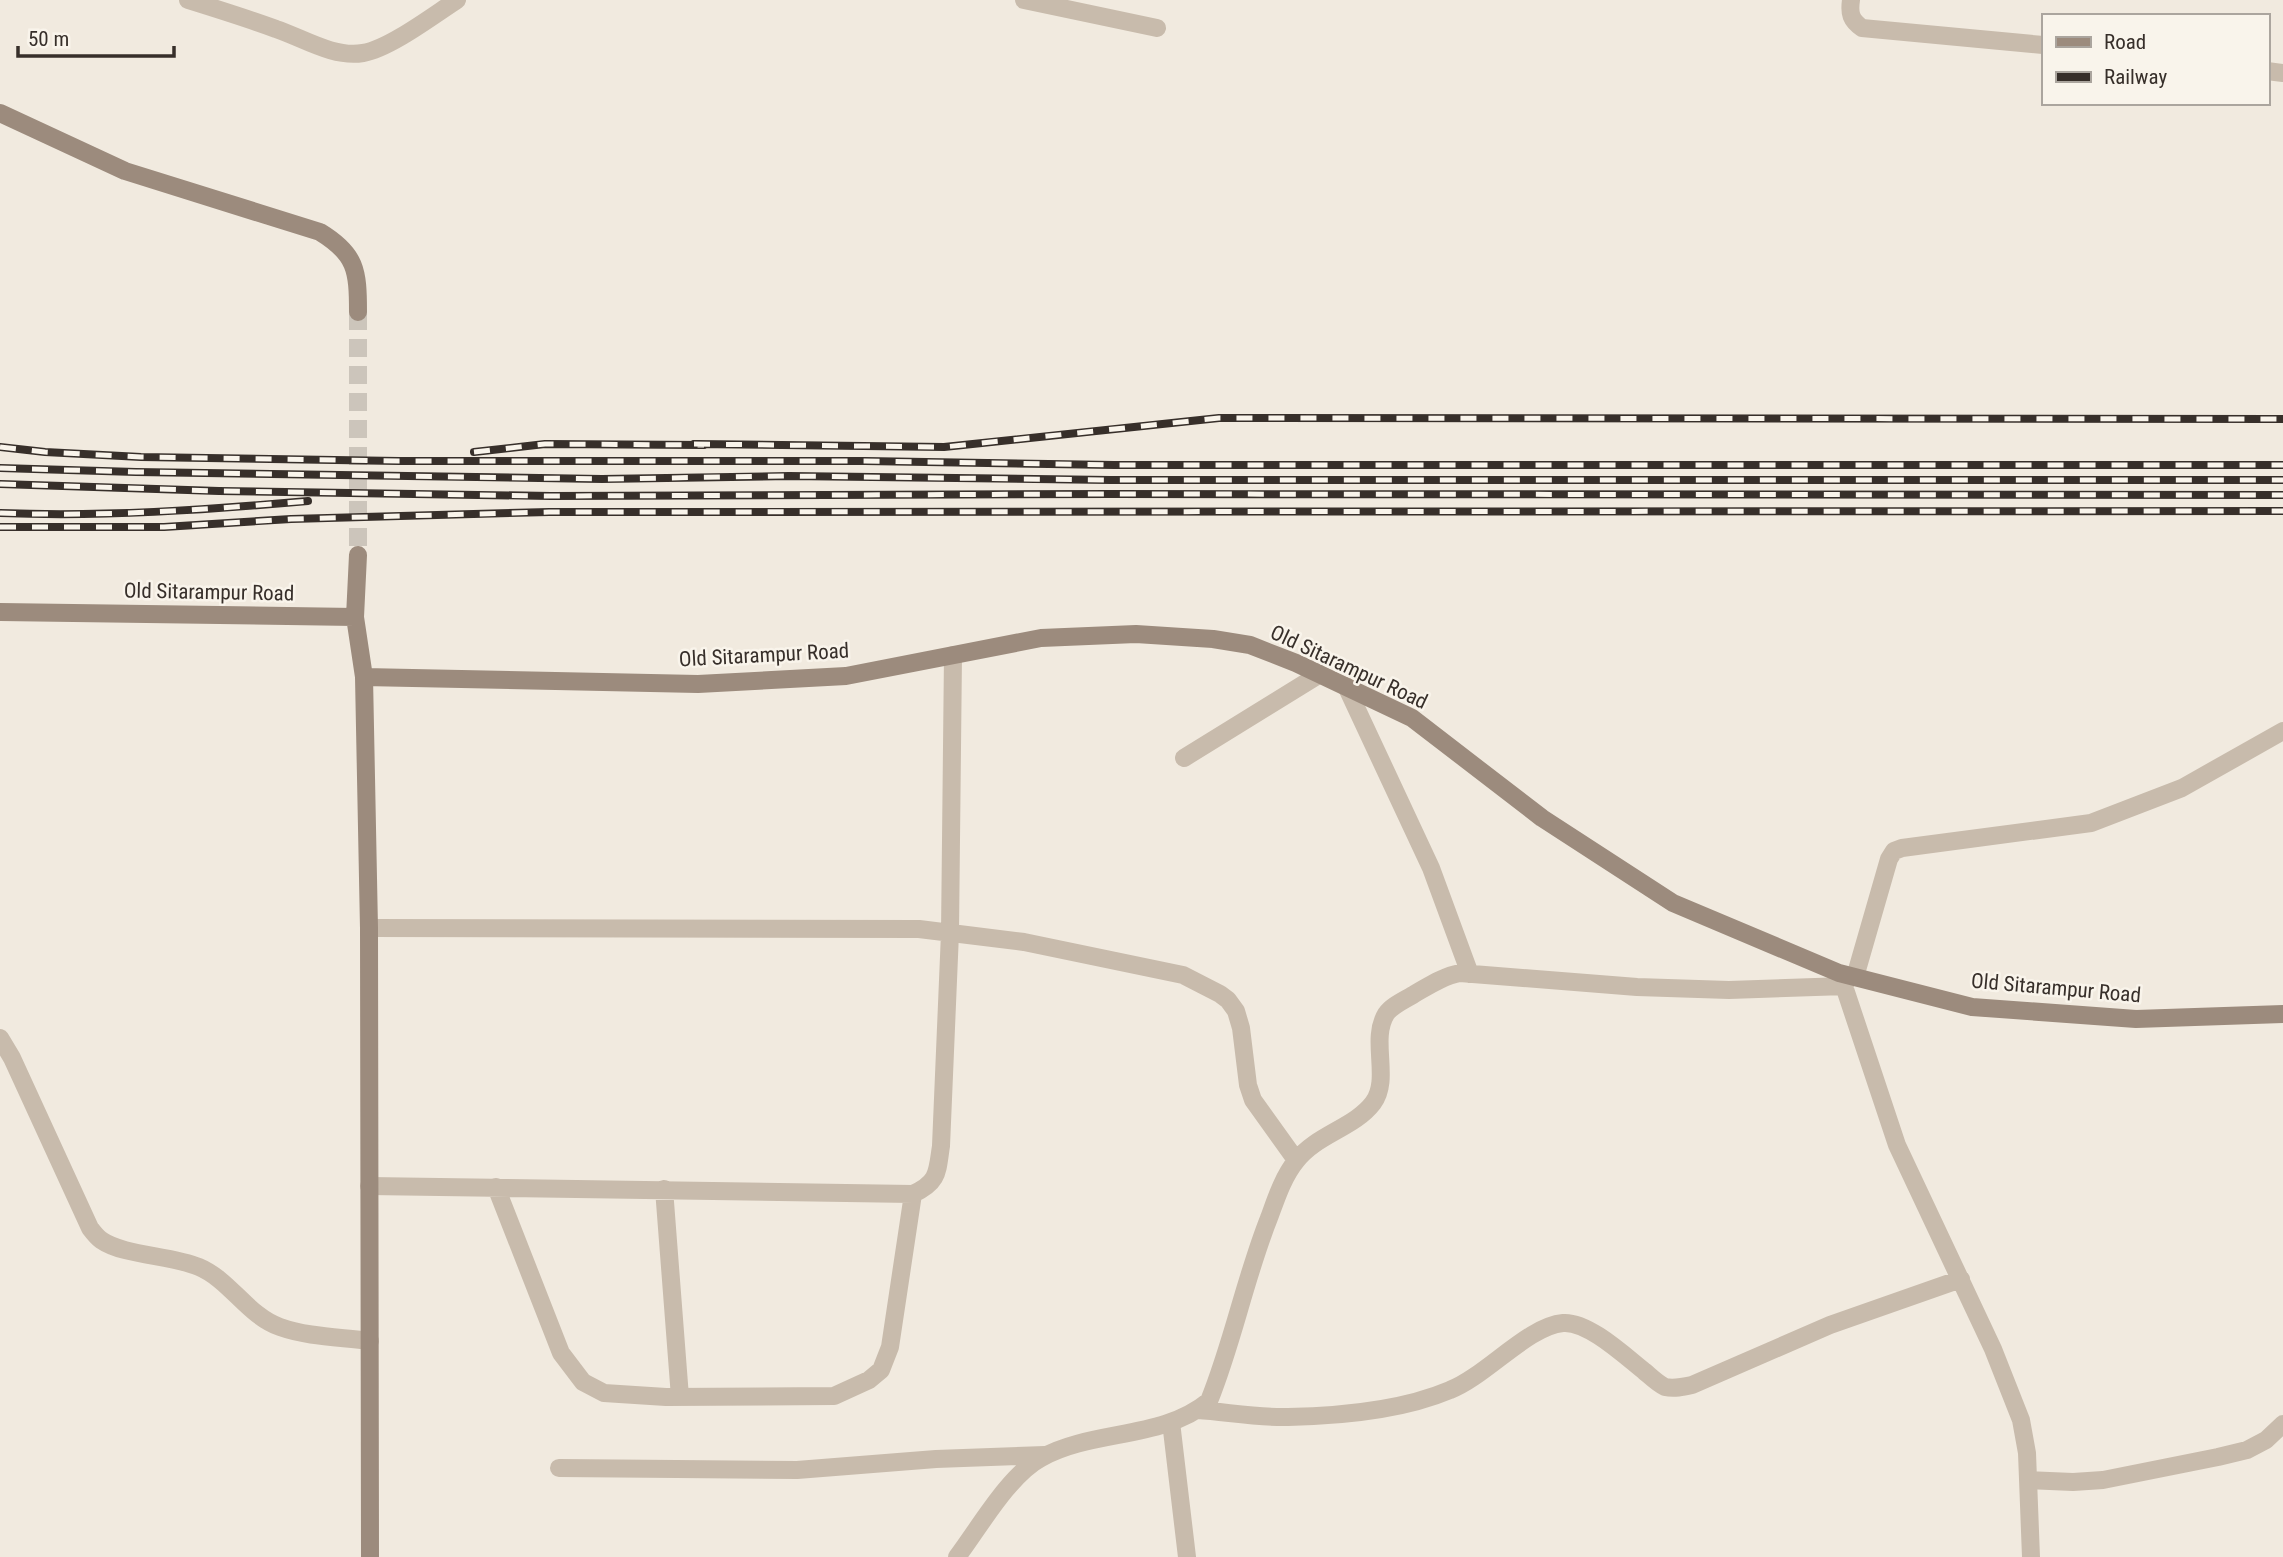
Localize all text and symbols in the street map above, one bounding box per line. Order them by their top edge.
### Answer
scale bar [18,14,173,58]
legend [2042,14,2269,105]
text: 50 m [28,27,69,51]
text: Road [2104,30,2146,54]
text: Railway [2104,65,2167,89]
street label: Old Sitarampur Road [124,579,294,605]
street label: Old Sitarampur Road [1267,620,1431,714]
street label: Old Sitarampur Road [678,639,850,671]
street label: Old Sitarampur Road [1970,969,2142,1007]

